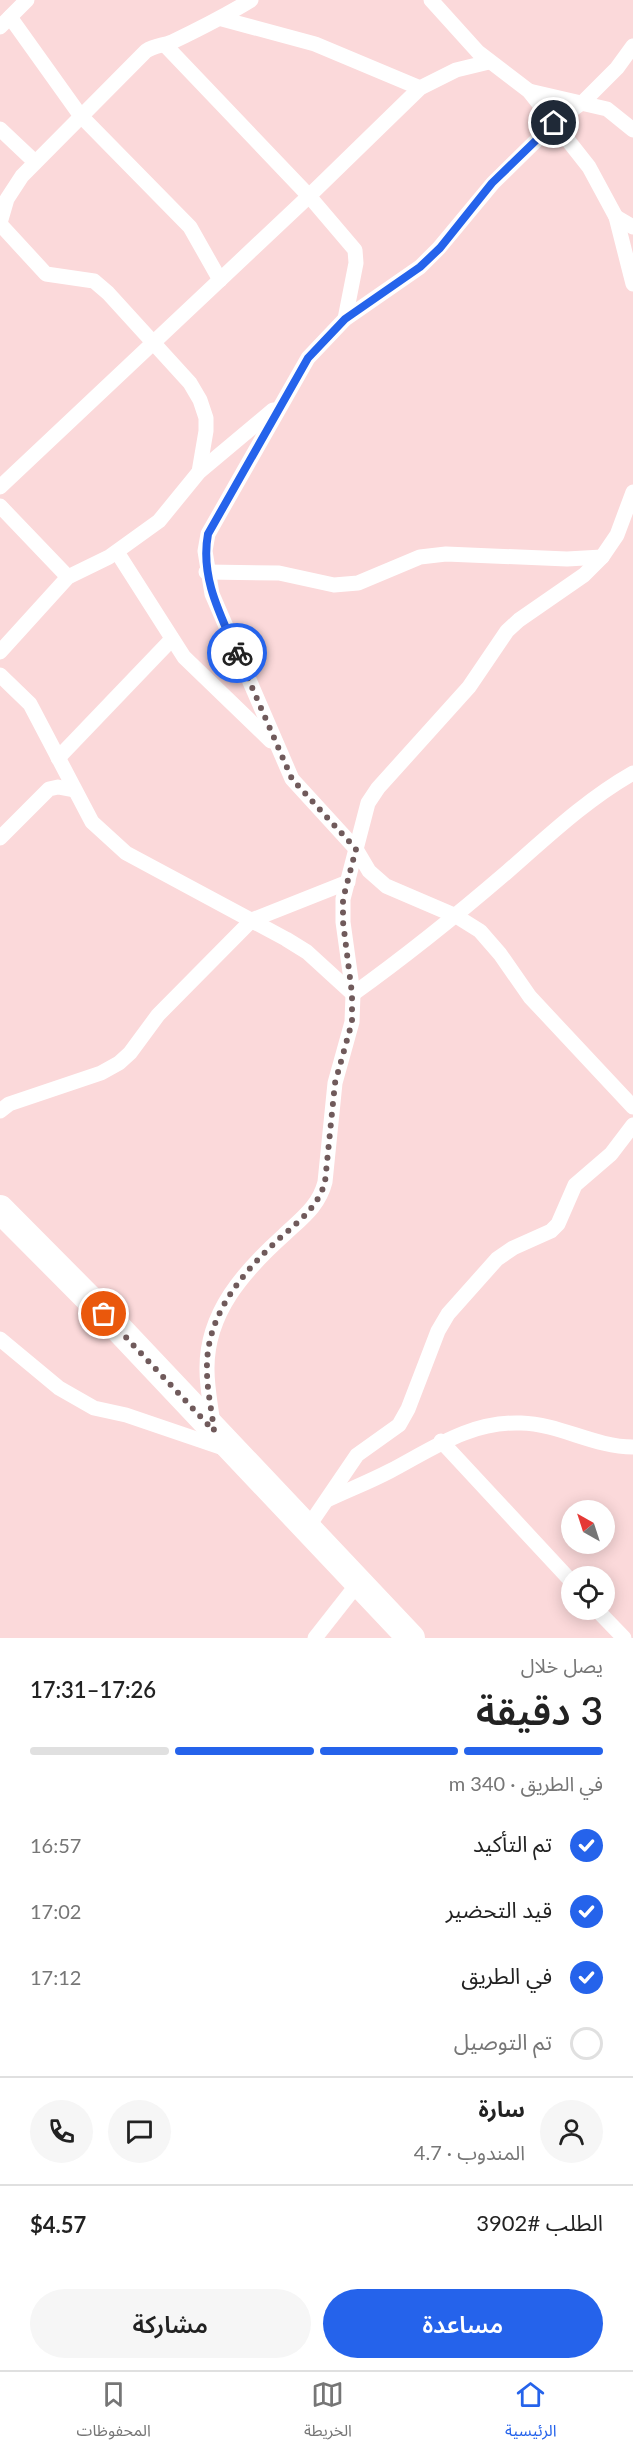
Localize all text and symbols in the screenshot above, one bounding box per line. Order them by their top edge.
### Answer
pin [528,97,579,148]
icon: home [537,106,570,139]
courier [207,623,267,683]
icon: bike [221,637,254,670]
pin [78,1288,129,1339]
icon: bag [87,1297,120,1330]
north arrow [561,1500,615,1554]
map controls [561,1500,615,1620]
button: locate [561,1566,615,1620]
text: يصل خلال [521,1653,603,1677]
text: 17:26–17:31 [30,1676,156,1703]
text: 3 دقيقة [476,1687,603,1733]
text: في الطريق · 340 m [449,1771,603,1795]
icon: check [570,1829,603,1862]
text: تم التأكيد [473,1830,552,1857]
text: 16:57 [30,1833,81,1857]
icon: check [570,1895,603,1928]
text: قيد التحضير [446,1896,552,1923]
text: 17:02 [30,1899,81,1923]
icon: check [570,1961,603,1994]
text: في الطريق [461,1962,552,1989]
text: 17:12 [30,1965,81,1989]
text: تم التوصيل [454,2028,552,2055]
text: سارة [479,2095,525,2122]
button: phone [30,2100,93,2163]
button: chat [108,2100,171,2163]
button: person [540,2100,603,2163]
text: المندوب · 4.7 [414,2140,525,2164]
text: الطلب #3902 [476,2209,603,2236]
text: $4.57 [30,2211,86,2238]
button: مشاركة [30,2289,311,2358]
button: مساعدة [323,2289,603,2358]
tab: المحفوظات [77,2378,151,2448]
tab: الخريطة [304,2378,352,2448]
tab: الرئيسية [505,2378,556,2448]

